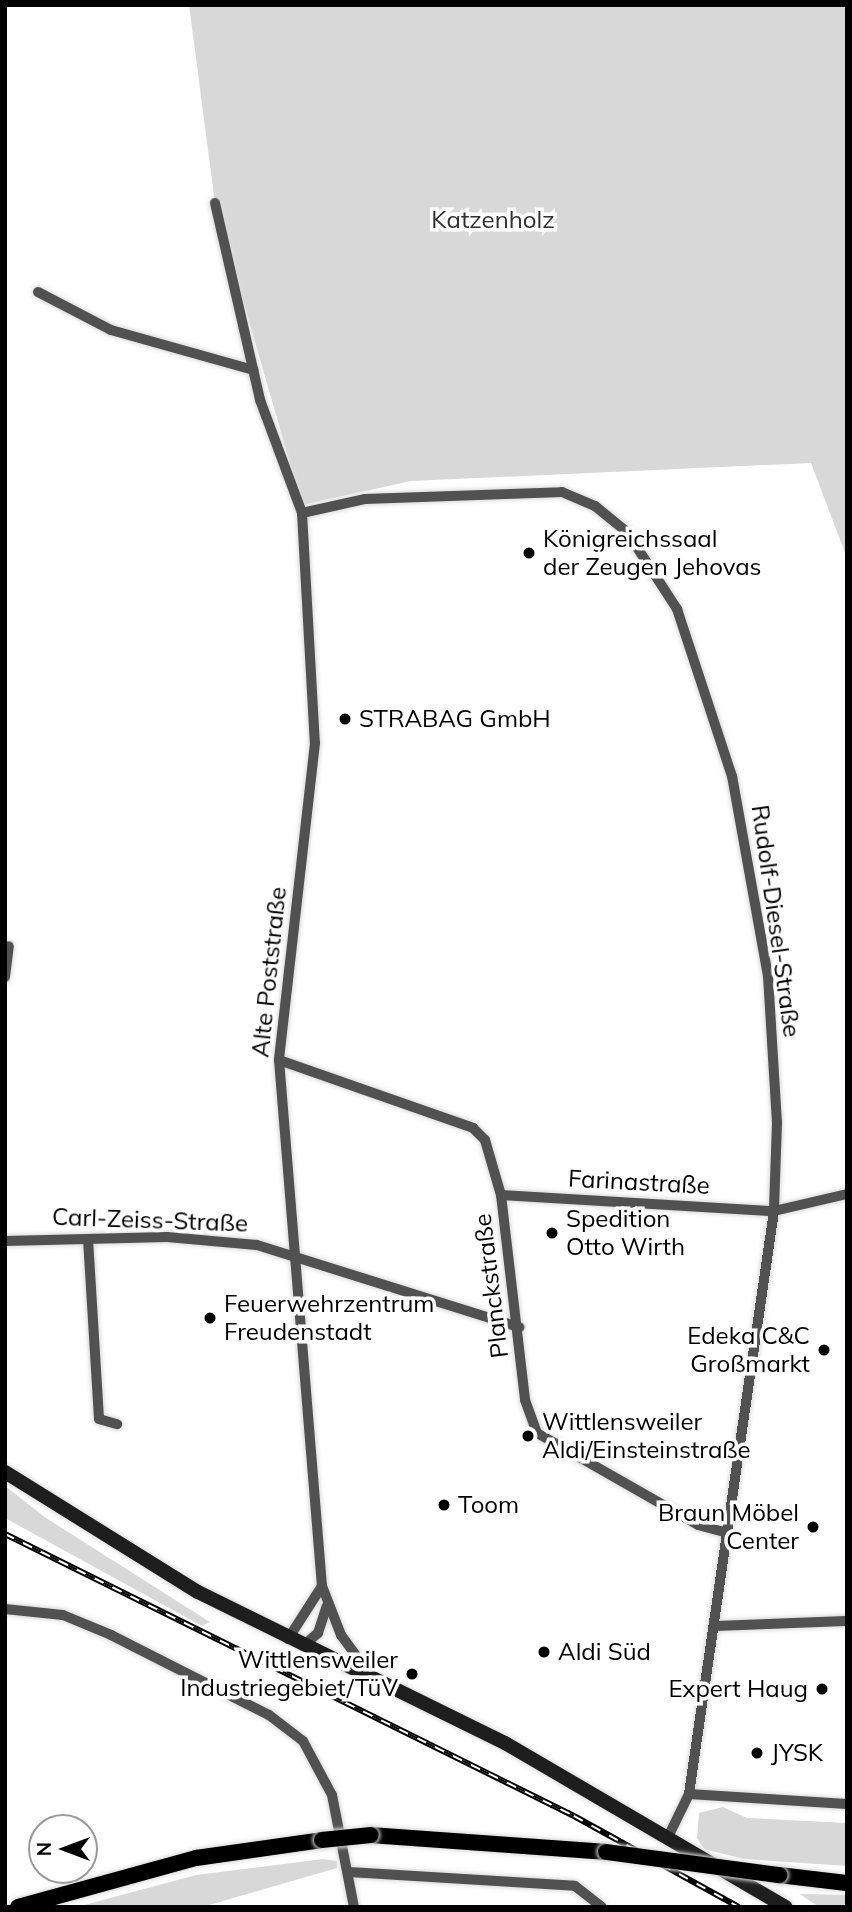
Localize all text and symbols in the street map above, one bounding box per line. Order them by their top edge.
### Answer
park label: Katzenholz [431,206,555,234]
place label: Königreichssaal der Zeugen Jehovas [543,525,761,581]
marker: Königreichssaal der Zeugen Jehovas [521,545,537,561]
place label: STRABAG GmbH [359,705,551,733]
marker: STRABAG GmbH [337,711,353,727]
street label: Rudolf-Diesel-Straße [745,803,807,1039]
street label: Alte Poststraße [246,885,292,1059]
street label: Farinastraße [567,1164,711,1200]
street label: Carl-Zeiss-Straße [52,1202,248,1238]
place label: Spedition Otto Wirth [566,1205,685,1261]
street label: Planckstraße [468,1212,514,1360]
marker: Spedition Otto Wirth [544,1225,560,1241]
place label: Feuerwehrzentrum Freudenstadt [224,1290,434,1346]
marker: Feuerwehrzentrum Freudenstadt [202,1310,218,1326]
place label: Edeka C&C Großmarkt [687,1322,810,1378]
marker: Edeka C&C Großmarkt [816,1342,832,1358]
place label: Wittlensweiler Aldi/Einsteinstraße [542,1408,751,1464]
marker: Wittlensweiler Aldi/Einsteinstraße [520,1428,536,1444]
place label: Toom [458,1491,519,1519]
marker: Toom [436,1497,452,1513]
place label: Braun Möbel Center [658,1499,799,1555]
marker: Braun Möbel Center [805,1519,821,1535]
place label: Aldi Süd [558,1638,651,1666]
marker: Aldi Süd [536,1644,552,1660]
place label: Wittlensweiler Industriegebiet/TüV [180,1646,398,1702]
marker: Wittlensweiler Industriegebiet/TüV [404,1666,420,1682]
place label: Expert Haug [668,1675,808,1703]
marker: Expert Haug [814,1681,830,1697]
place label: JYSK [771,1739,823,1767]
marker: JYSK [749,1745,765,1761]
north arrow [28,1814,98,1884]
text: N [32,1842,56,1856]

